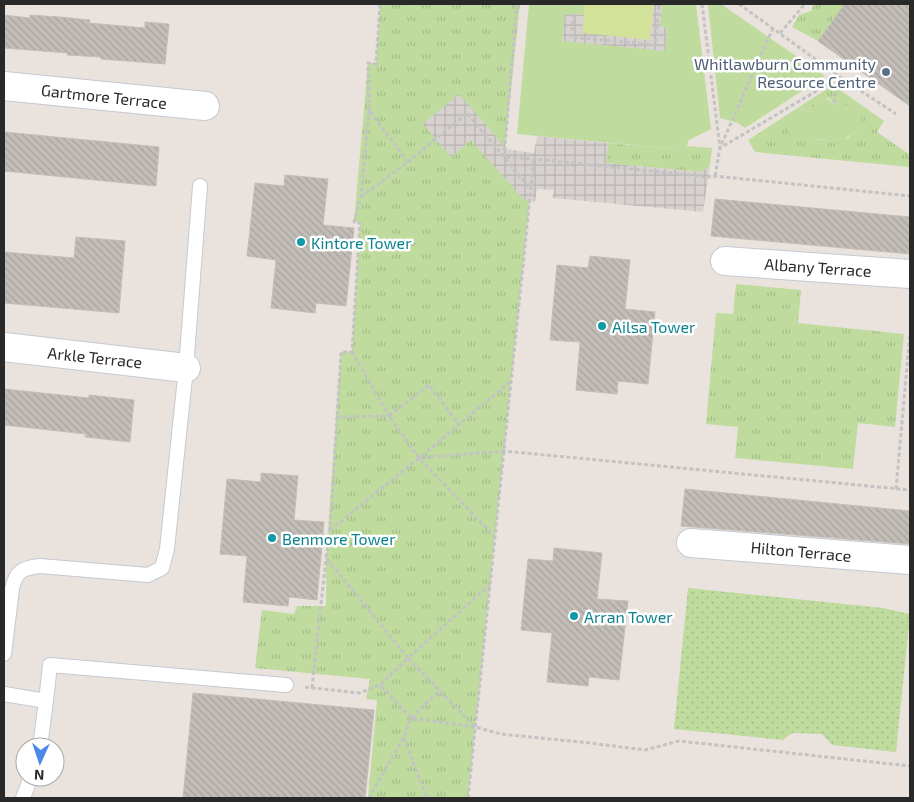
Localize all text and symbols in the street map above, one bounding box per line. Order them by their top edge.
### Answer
place label: Whitlawburn Community Resource Centre [694,54,877,91]
marker: Whitlawburn Community Resource Centre [880,66,892,78]
street label: Gartmore Terrace [40,80,168,112]
place label: Kintore Tower [311,233,412,252]
marker: Kintore Tower [295,236,307,248]
street label: Albany Terrace [764,254,872,280]
place label: Ailsa Tower [612,317,696,336]
marker: Ailsa Tower [596,320,608,332]
street label: Arkle Terrace [47,343,143,371]
place label: Benmore Tower [282,529,396,548]
marker: Benmore Tower [266,532,278,544]
street label: Hilton Terrace [750,537,852,565]
place label: Arran Tower [584,607,673,626]
marker: Arran Tower [568,610,580,622]
north arrow [15,737,65,787]
text: N [34,767,45,784]

